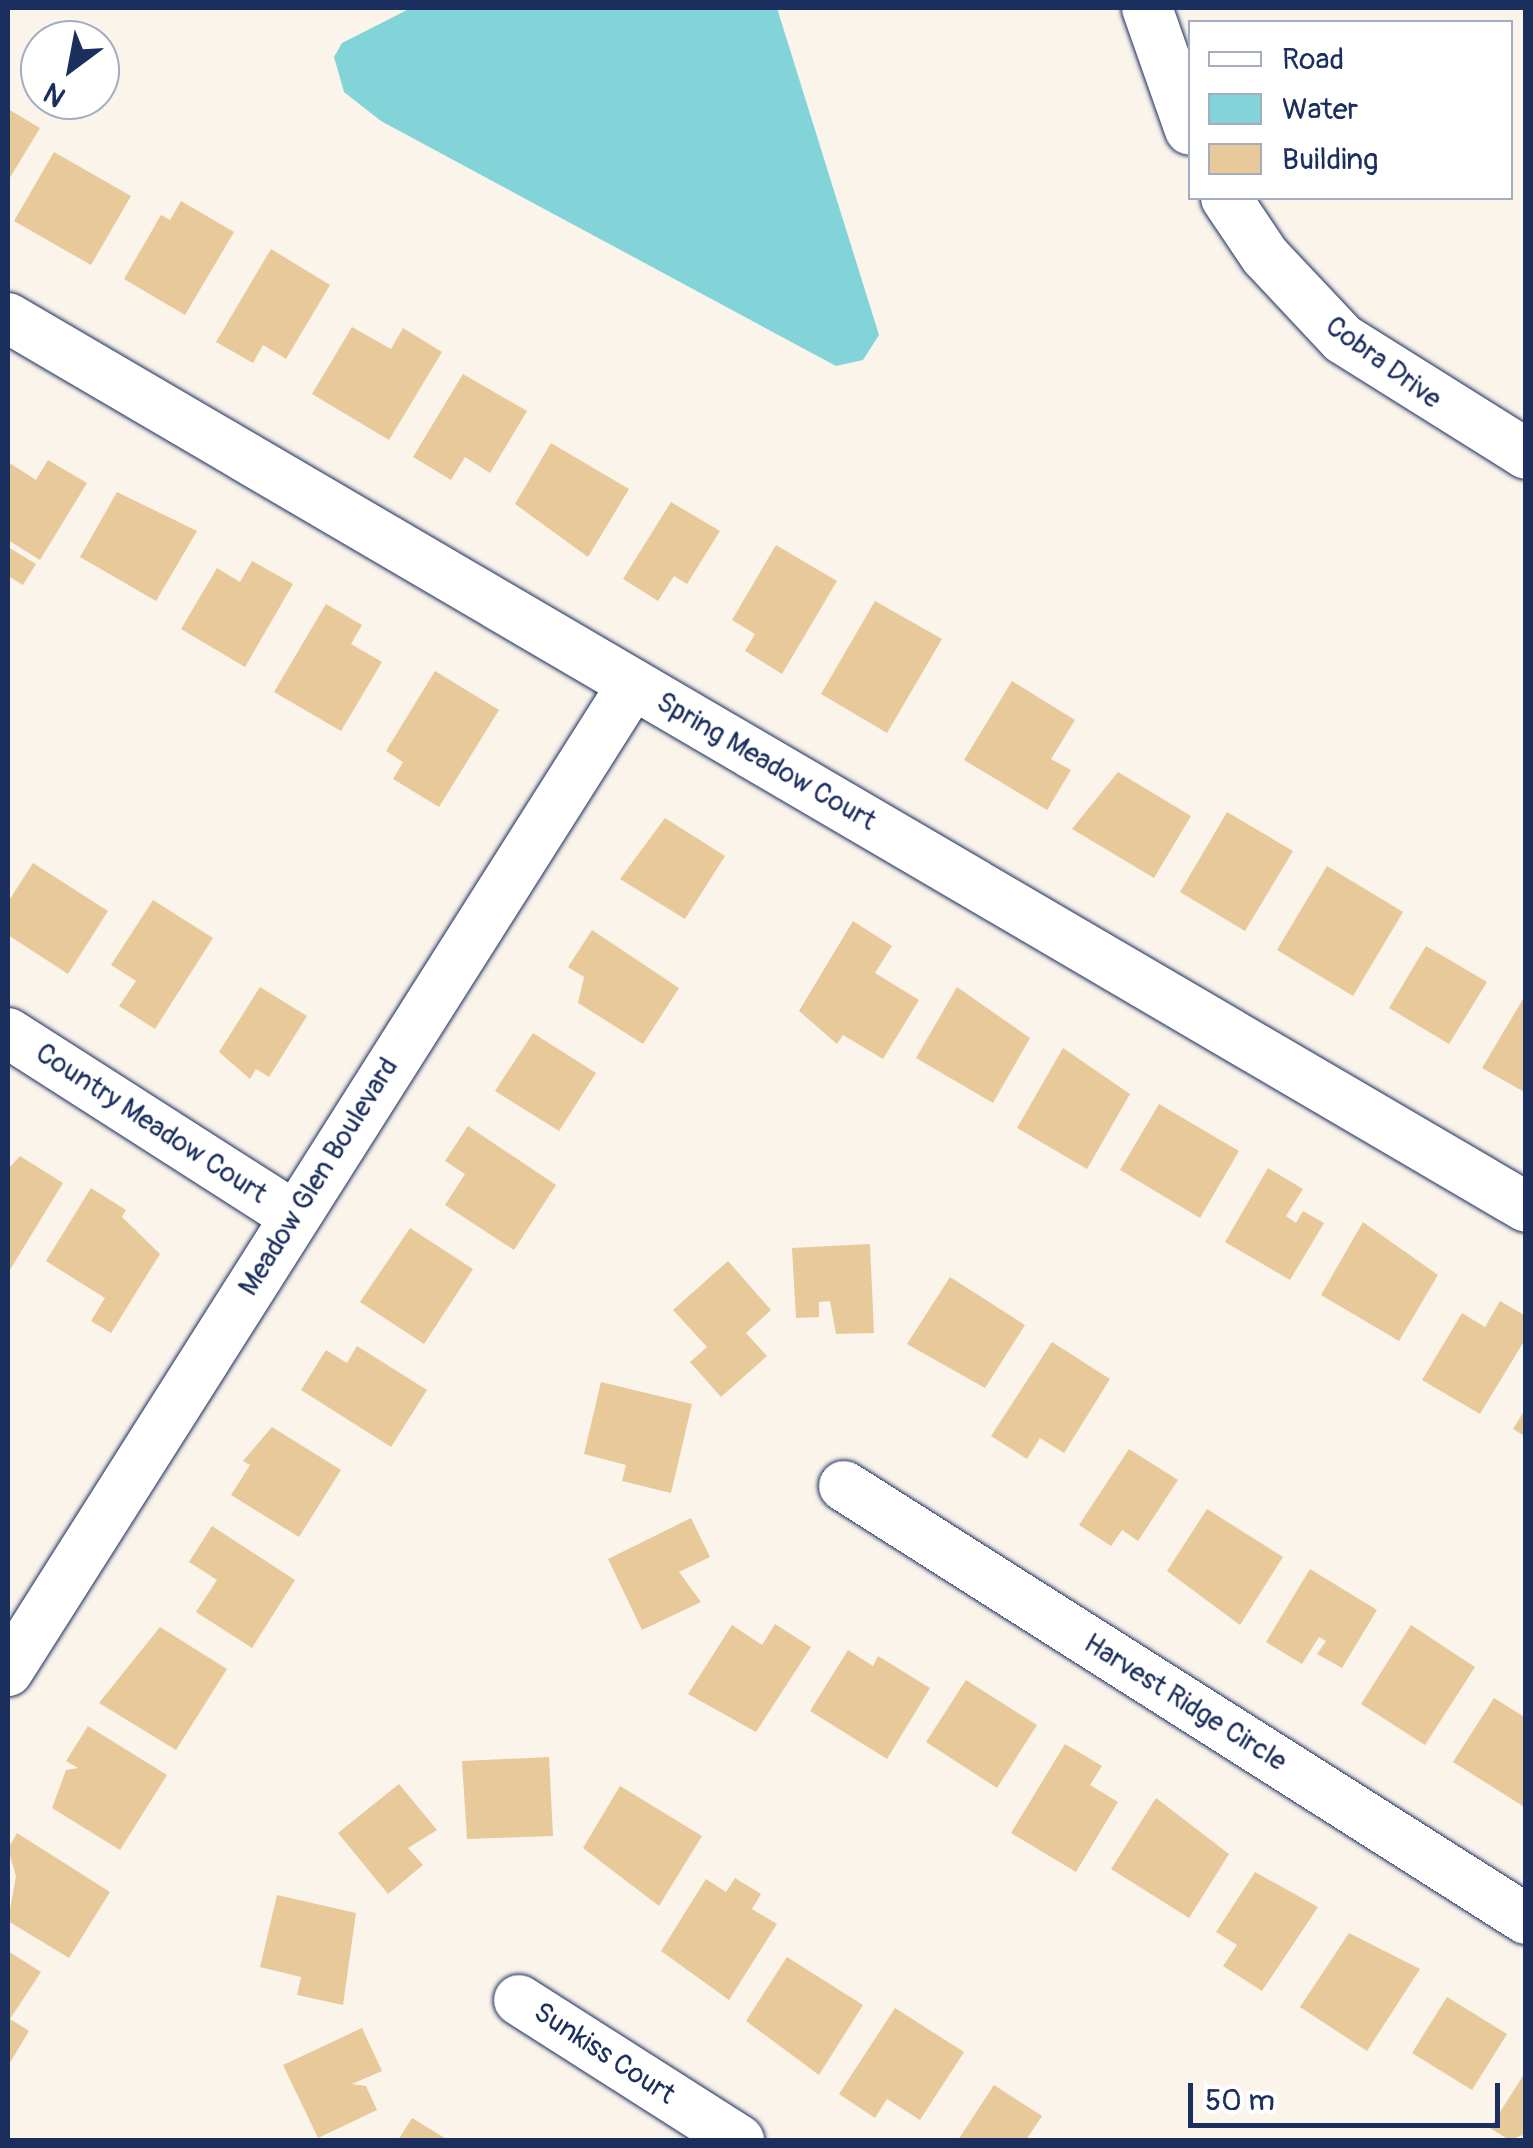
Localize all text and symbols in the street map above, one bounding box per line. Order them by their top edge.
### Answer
north arrow [20,20,120,120]
legend [1188,20,1513,200]
text: Road [1282,41,1344,78]
text: N [38,74,72,114]
text: Water [1282,91,1358,128]
text: Building [1282,141,1378,178]
street label: Cobra Drive [1319,310,1447,416]
street label: Spring Meadow Court [650,686,882,838]
street label: Country Meadow Court [29,1037,273,1211]
street label: Meadow Glen Boulevard [232,1052,406,1302]
street label: Harvest Ridge Circle [1077,1627,1293,1779]
street label: Sunkiss Court [527,1996,681,2112]
scale bar [1193,2063,1506,2125]
text: 50 m [1205,2082,1275,2119]

